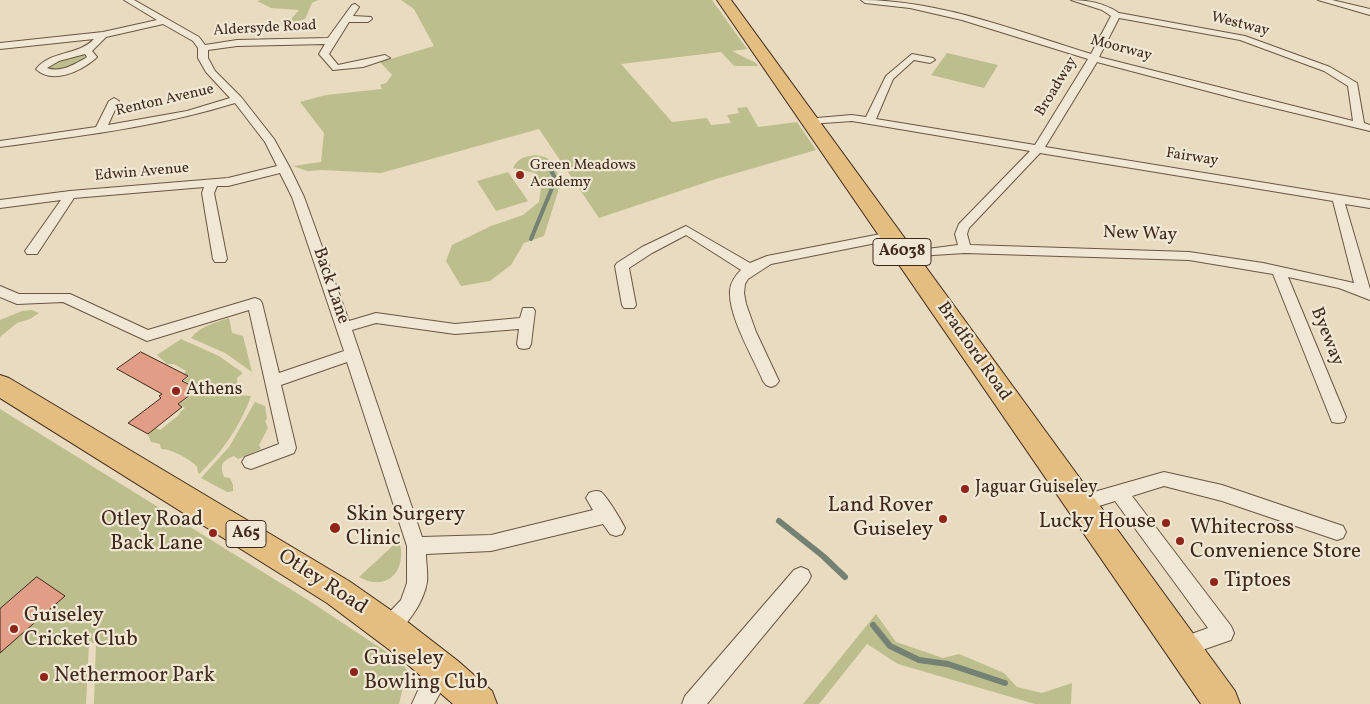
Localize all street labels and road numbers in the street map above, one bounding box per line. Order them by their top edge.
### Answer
street label: Westway [1209,9,1271,41]
street label: Aldersyde Road [213,17,317,41]
street label: Moorway [1088,32,1154,66]
street label: Broadway [1032,54,1082,120]
street label: Renton Avenue [114,81,216,121]
street label: Fairway [1165,145,1219,171]
street label: Edwin Avenue [94,160,190,186]
street label: New Way [1103,223,1177,247]
road number: A6038 [873,238,931,266]
street label: Back Lane [307,245,353,327]
street label: Bradford Road [931,298,1015,406]
street label: Byeway [1305,305,1347,369]
road number: A65 [226,520,266,548]
street label: Otley Road [272,545,372,621]

